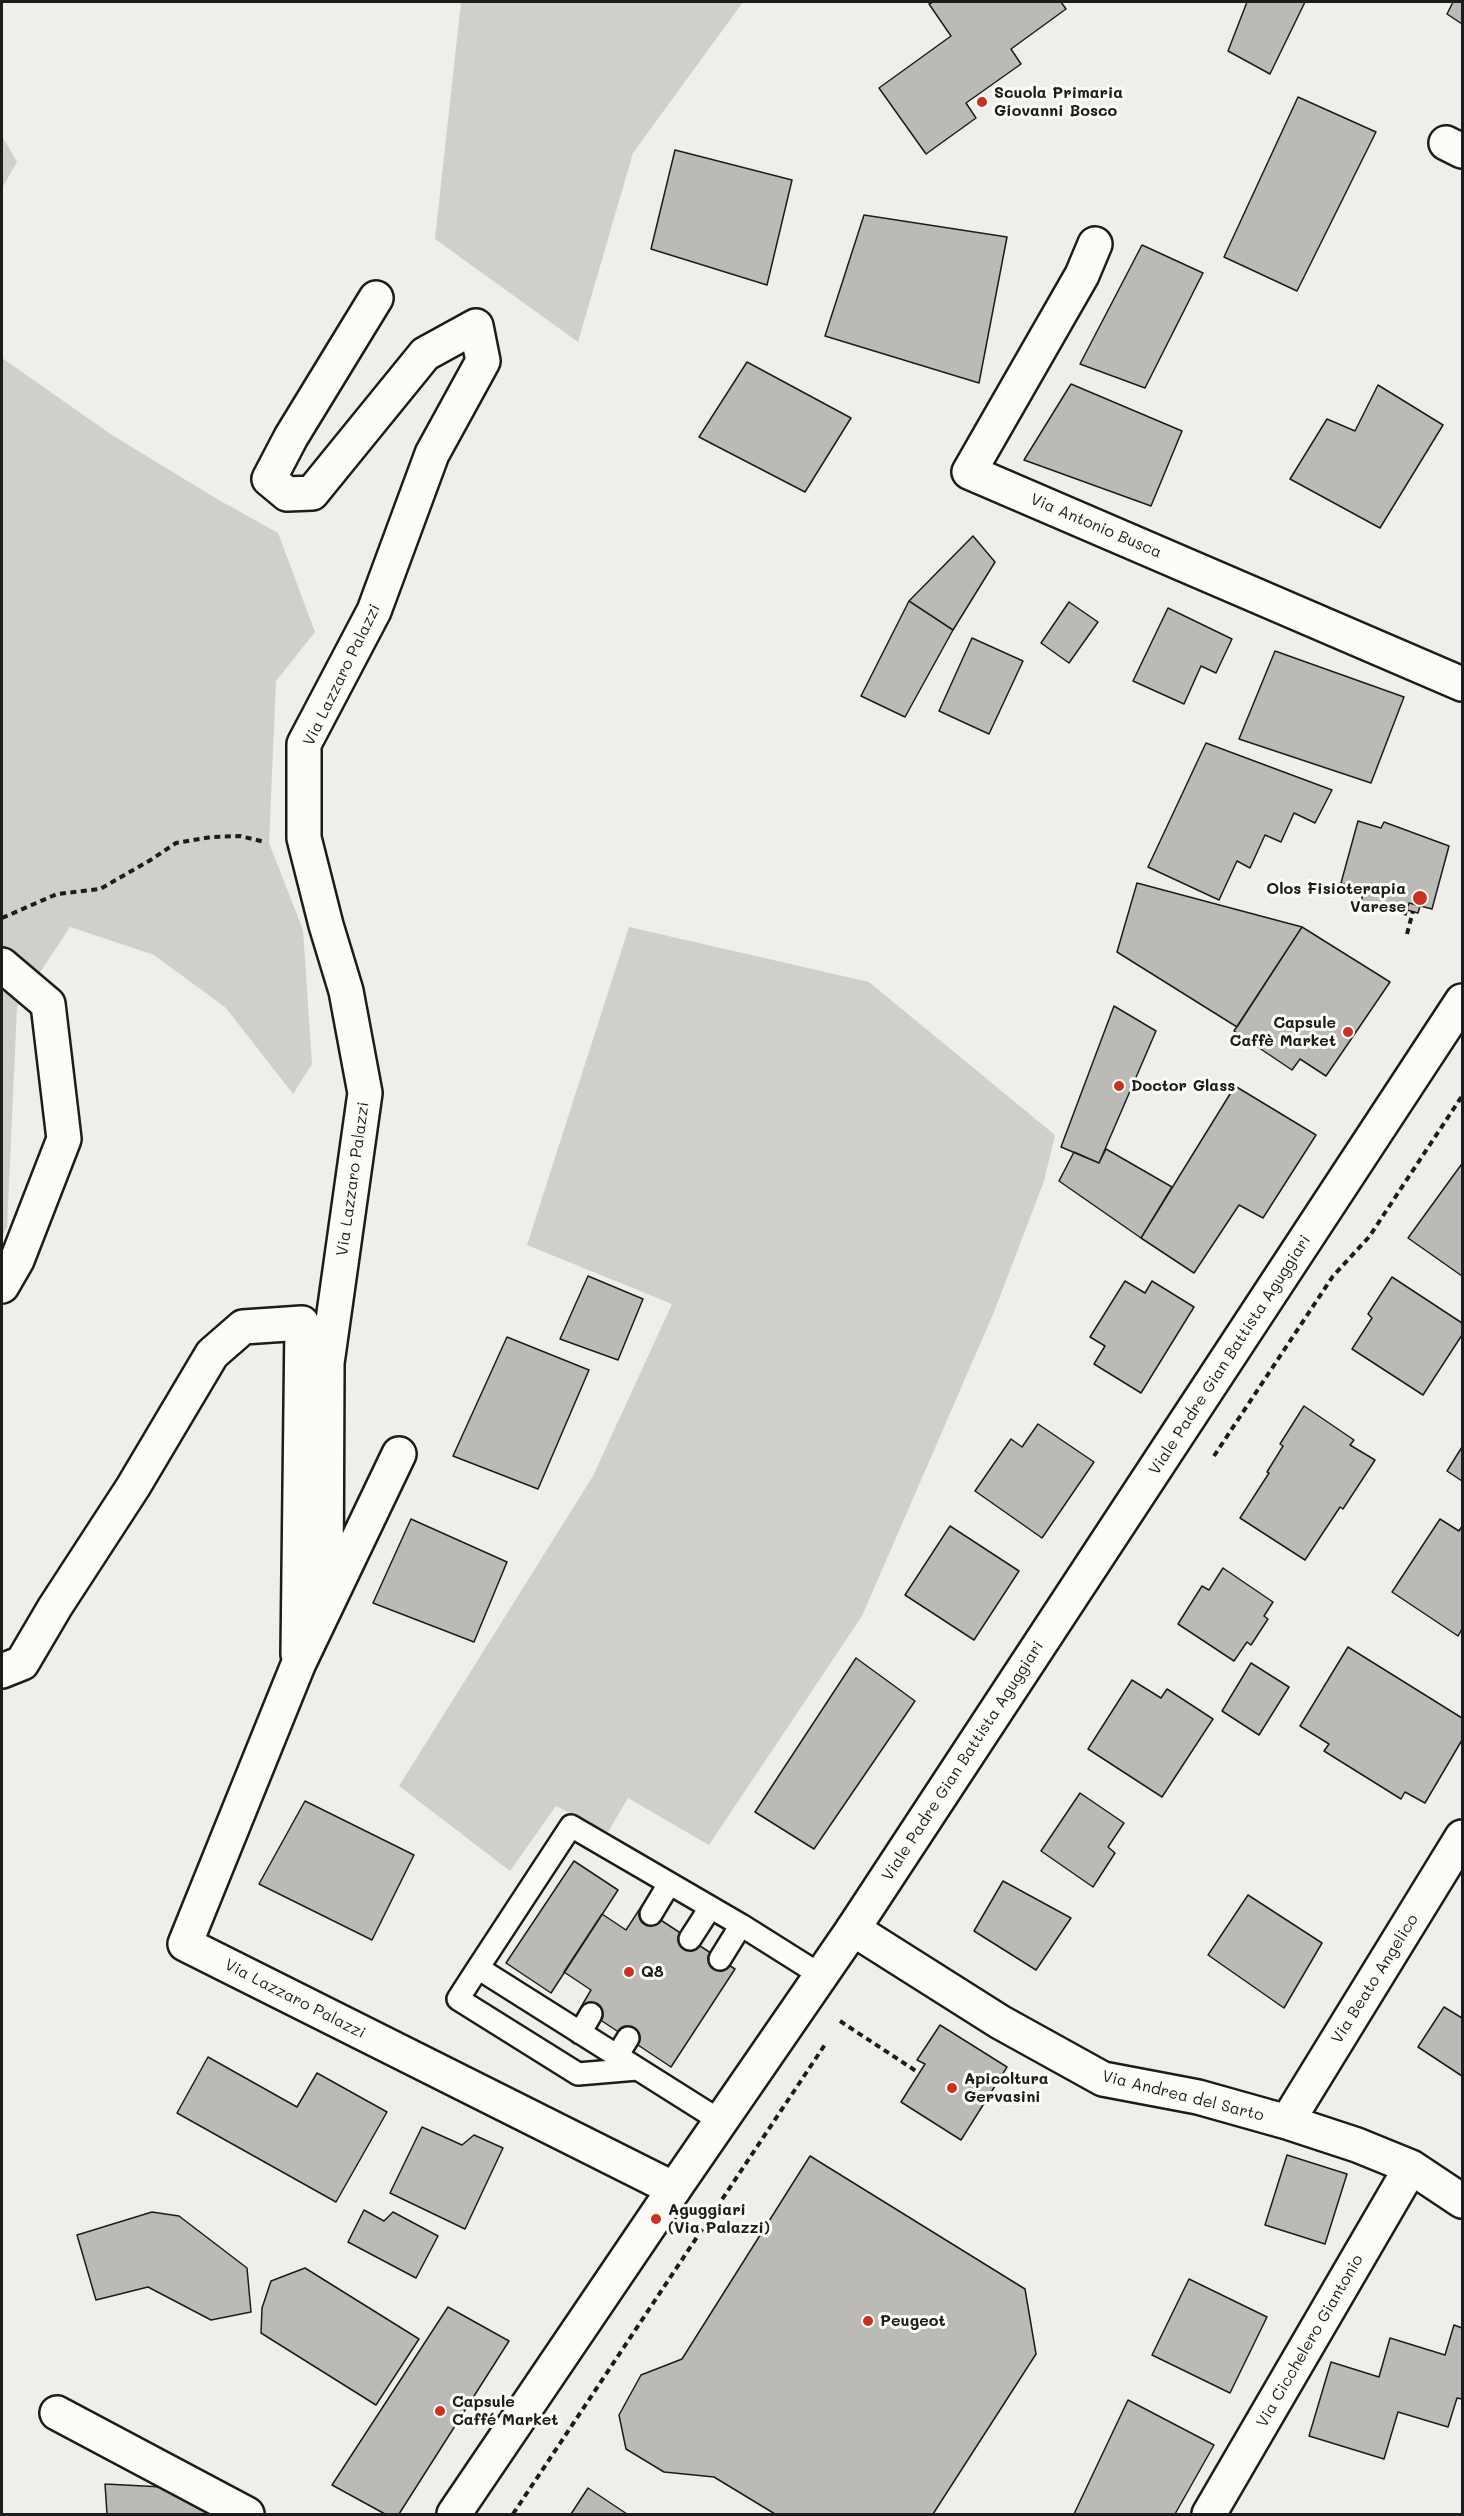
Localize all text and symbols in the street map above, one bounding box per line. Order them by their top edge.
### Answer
place label: Scuola Primaria Giovanni Bosco [994,83,1123,121]
marker: Scuola Primaria Giovanni Bosco [975,95,989,109]
street label: Via Antonio Busca [1027,490,1165,562]
street label: Via Lazzaro Palazzi [299,601,385,749]
place label: Olos Fisioterapia Varese [1266,879,1406,917]
marker: Olos Fisioterapia Varese [1411,889,1429,907]
place label: Capsule Caffè Market [1230,1013,1336,1051]
marker: Capsule Caffè Market [1341,1025,1355,1039]
place label: Doctor Glass [1131,1076,1235,1096]
marker: Doctor Glass [1112,1079,1126,1093]
street label: Via Lazzaro Palazzi [333,1101,373,1257]
street label: Viale Padre Gian Battista Aguggiari [1145,1231,1315,1479]
street label: Viale Padre Gian Battista Aguggiari [878,1637,1048,1885]
street label: Via Beato Angelico [1327,1911,1423,2047]
street label: Via Lazzaro Palazzi [221,1955,369,2043]
place label: Q8 [641,1962,664,1982]
marker: Q8 [622,1965,636,1979]
street label: Via Andrea del Sarto [1100,2067,1266,2125]
place label: Apicoltura Gervasini [964,2069,1049,2107]
marker: Apicoltura Gervasini [945,2081,959,2095]
place label: Aguggiari (Via Palazzi) [668,2200,770,2238]
marker: Aguggiari (Via Palazzi) [649,2212,663,2226]
street label: Via Cicchelero Giantonio [1253,2251,1367,2431]
place label: Peugeot [880,2311,946,2331]
marker: Peugeot [861,2314,875,2328]
place label: Capsule Caffé Market [452,2392,558,2430]
marker: Capsule Caffé Market [433,2404,447,2418]

